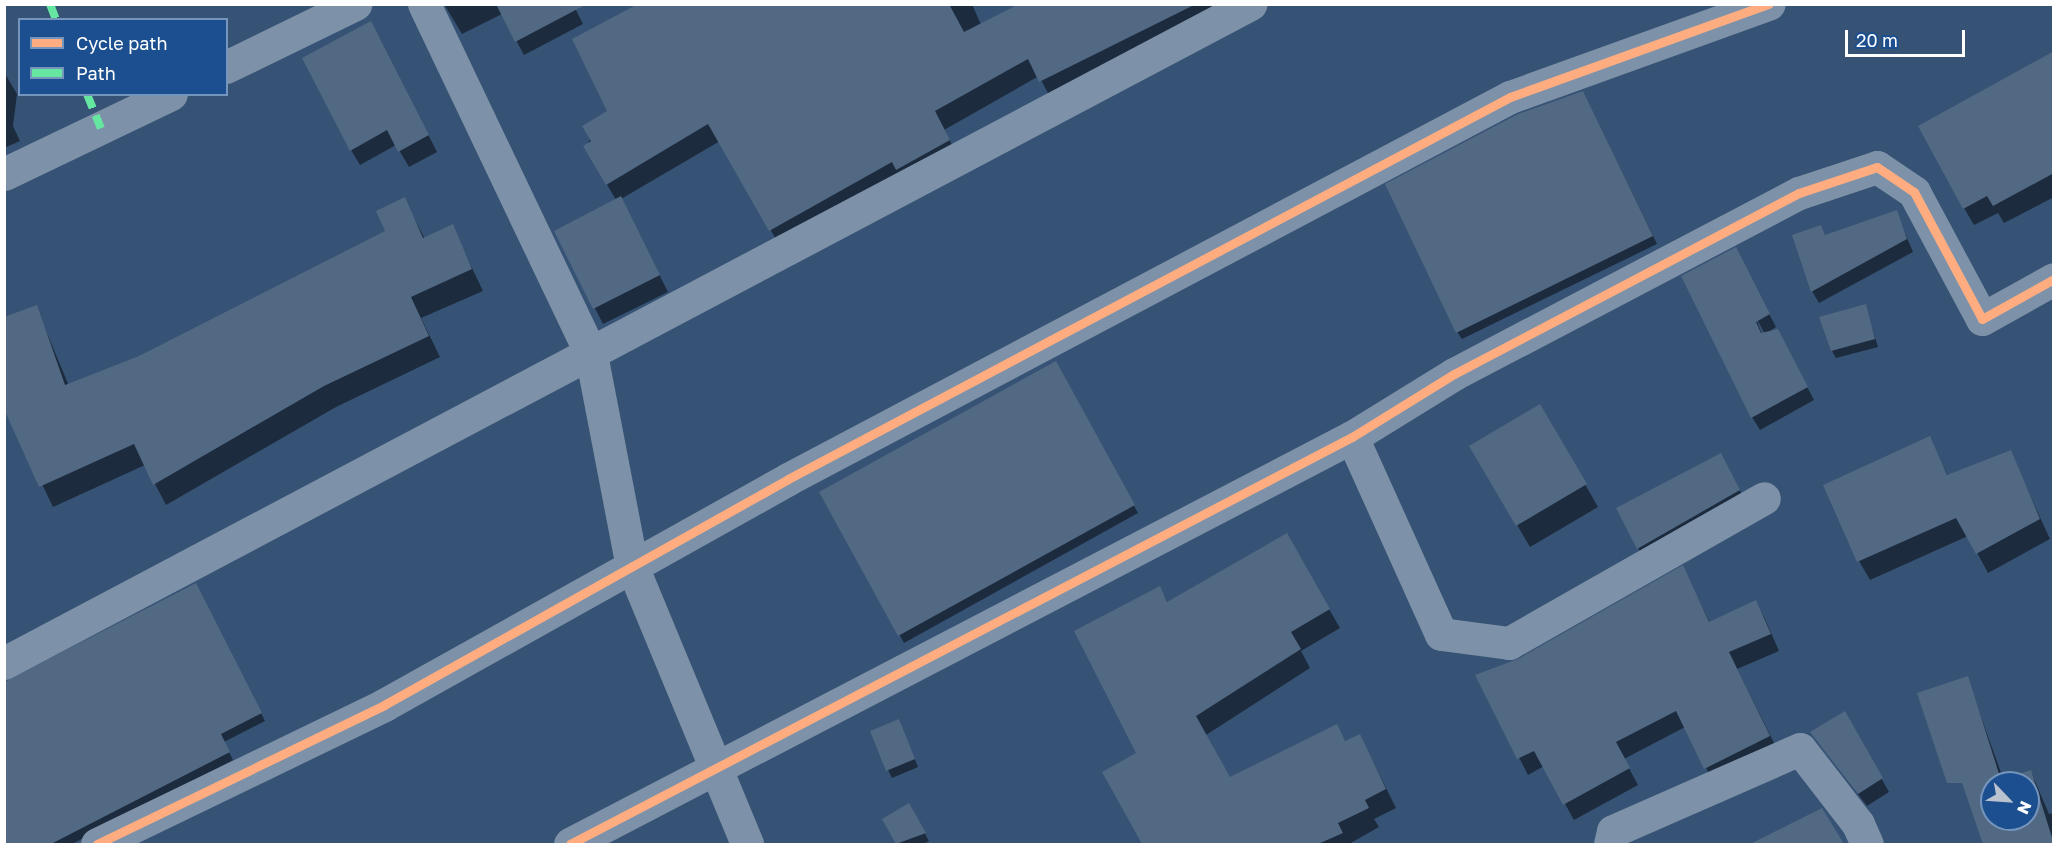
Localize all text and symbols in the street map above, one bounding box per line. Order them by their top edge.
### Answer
legend [18,18,228,96]
scale bar [1848,18,1968,56]
text: 20 m [1856,29,1898,51]
text: Cycle path [76,32,168,54]
text: Path [76,62,116,84]
north arrow [1980,771,2040,831]
text: N [2013,798,2036,817]

